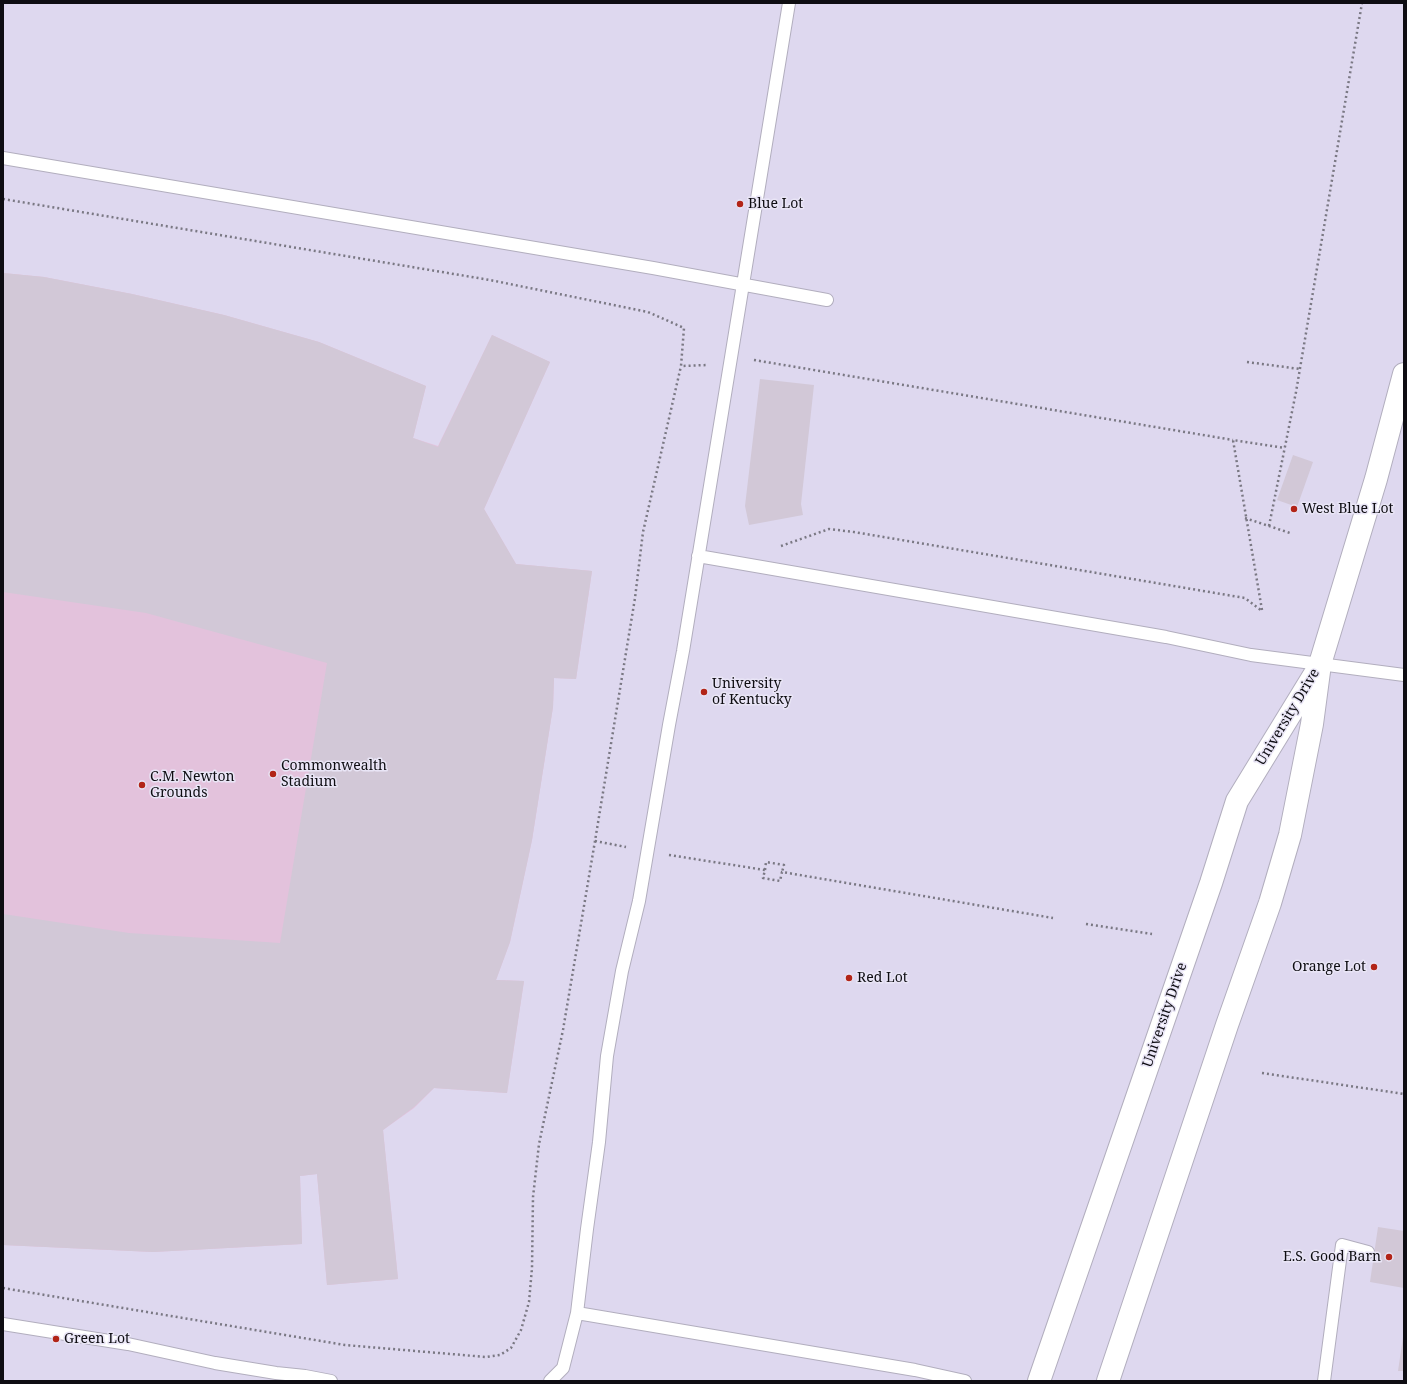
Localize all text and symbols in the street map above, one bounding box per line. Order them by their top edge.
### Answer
place label: Blue Lot [748,196,803,212]
marker: Blue Lot [735,199,745,209]
place label: West Blue Lot [1302,501,1393,517]
marker: West Blue Lot [1289,504,1299,514]
street label: University Drive [1253,666,1323,768]
place label: University of Kentucky [712,676,792,708]
marker: University of Kentucky [699,687,709,697]
place label: Commonwealth Stadium [281,758,387,790]
place label: C.M. Newton Grounds [150,769,235,802]
marker: Commonwealth Stadium [268,769,278,779]
marker: C.M. Newton Grounds [137,780,147,790]
place label: Orange Lot [1292,959,1366,975]
street label: University Drive [1139,960,1191,1070]
marker: Orange Lot [1369,962,1379,972]
place label: Red Lot [857,970,908,986]
marker: Red Lot [844,973,854,983]
place label: E.S. Good Barn [1283,1249,1381,1265]
marker: E.S. Good Barn [1384,1252,1394,1262]
place label: Green Lot [64,1331,130,1347]
marker: Green Lot [51,1334,61,1344]

